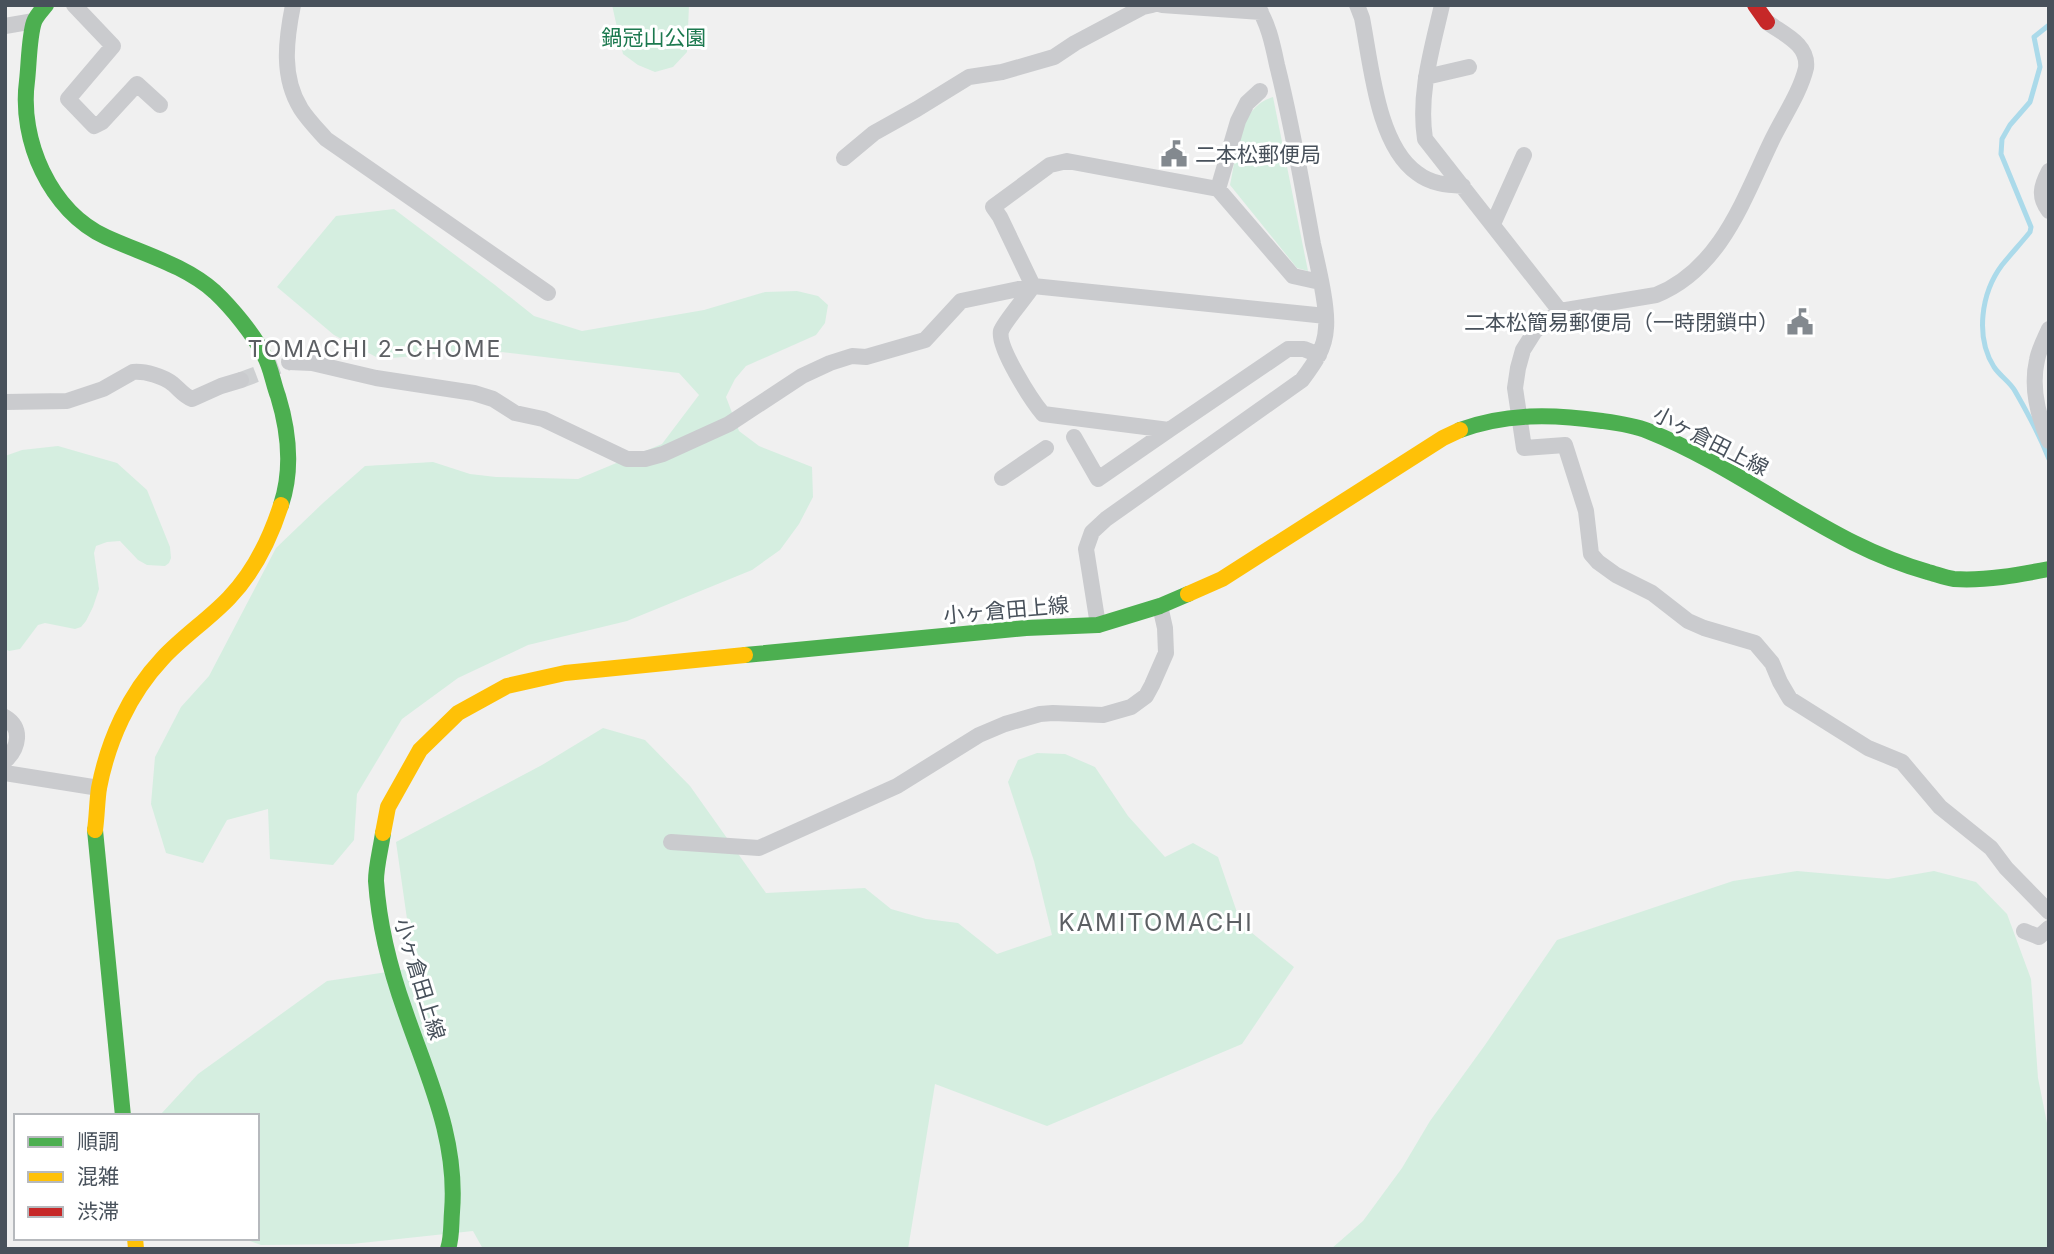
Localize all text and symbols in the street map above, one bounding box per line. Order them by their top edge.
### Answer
park label: 鍋冠山公園 [602,25,707,50]
public building icon: 二本松郵便局 [1159,139,1189,169]
place label: 二本松郵便局 [1195,142,1321,167]
public building icon: 二本松簡易郵便局（一時閉鎖中） [1785,307,1815,337]
place label: 二本松簡易郵便局（一時閉鎖中） [1464,310,1779,335]
district label: TOMACHI 2-CHOME [248,335,502,363]
street label: 小ヶ倉田上線 [1649,401,1773,481]
street label: 小ヶ倉田上線 [942,592,1070,628]
district label: KAMITOMACHI [1058,908,1254,937]
street label: 小ヶ倉田上線 [390,915,450,1043]
legend [14,1114,259,1240]
text: 順調 [77,1129,119,1154]
text: 混雑 [77,1164,119,1189]
text: 渋滞 [77,1199,119,1224]

